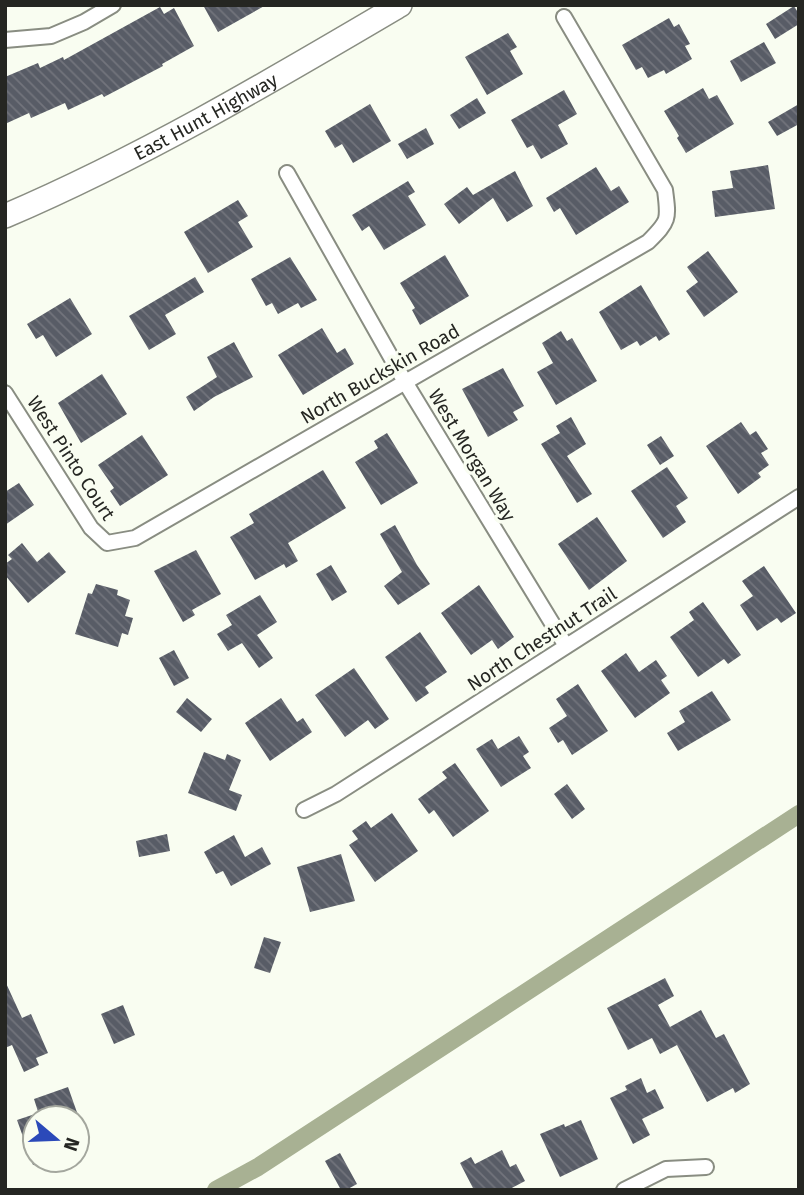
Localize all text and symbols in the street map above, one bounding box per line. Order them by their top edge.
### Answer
street label: East Hunt Highway [130,67,282,165]
street label: North Buckskin Road [296,319,464,429]
street label: West Morgan Way [423,385,521,526]
street label: West Pinto Court [22,392,120,525]
street label: North Chestnut Trail [463,582,621,696]
north arrow [21,1104,91,1174]
text: N [59,1135,85,1154]

